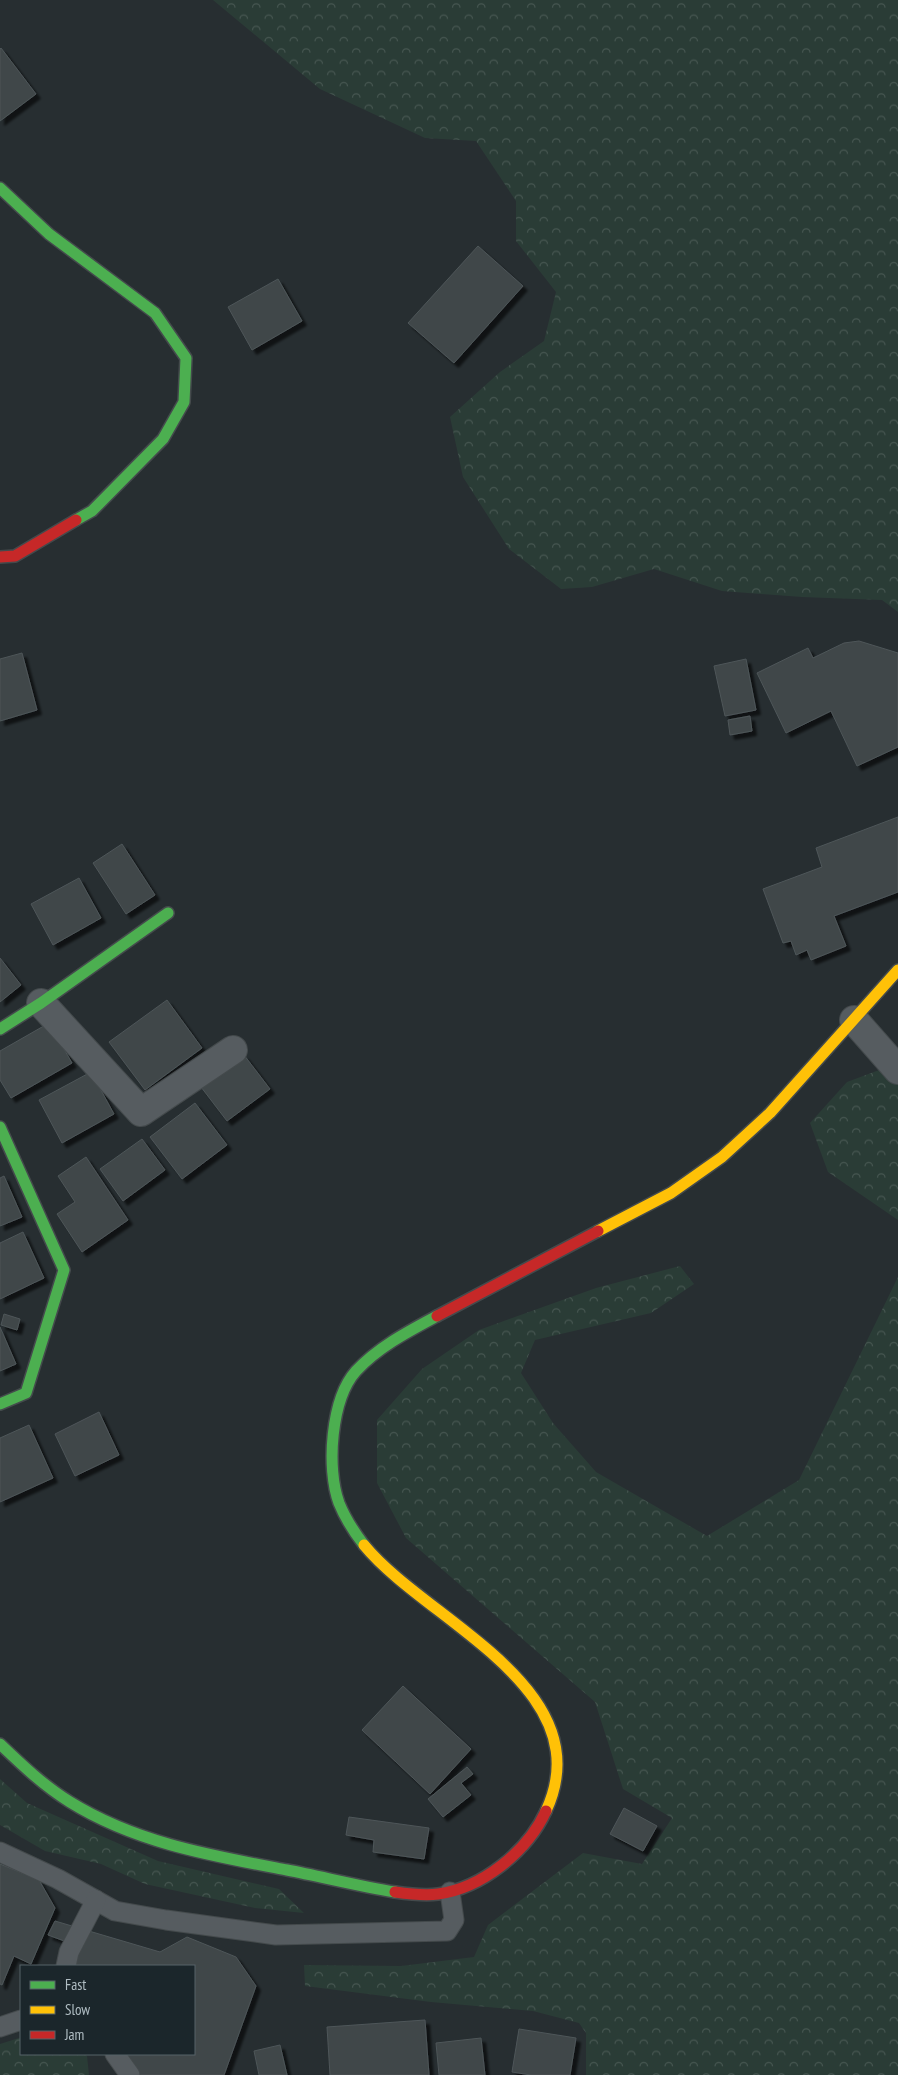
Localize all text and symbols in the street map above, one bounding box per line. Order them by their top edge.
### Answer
legend [20,1965,195,2055]
text: Fast [65,1975,86,1994]
text: Slow [65,2000,90,2019]
text: Jam [64,2025,84,2044]

